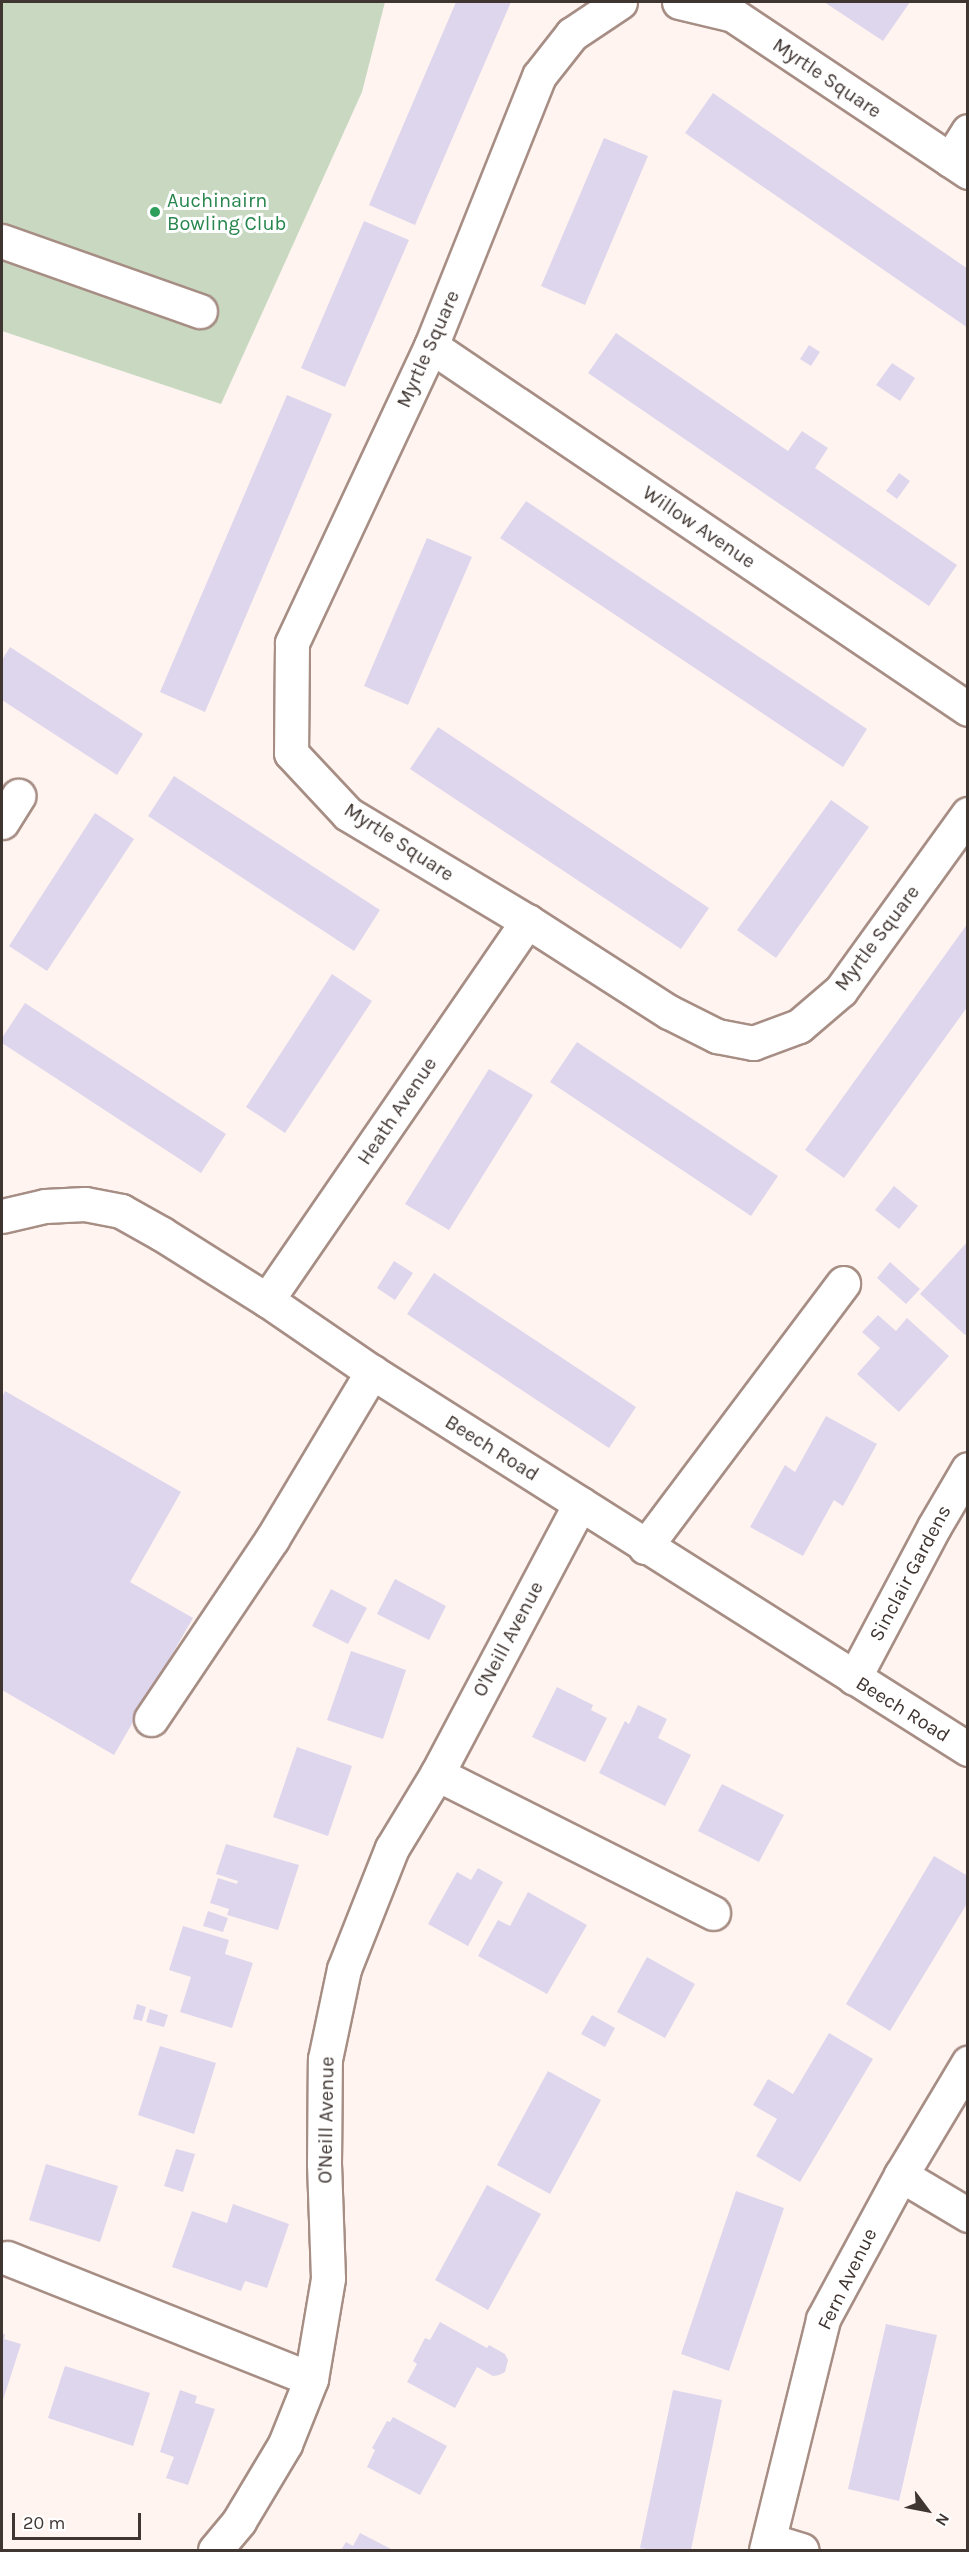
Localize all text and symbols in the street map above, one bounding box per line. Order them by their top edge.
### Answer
street label: Myrtle Square [768,33,886,123]
place label: Auchinairn Bowling Club [167,189,286,236]
marker: Auchinairn Bowling Club [148,205,162,219]
street label: Myrtle Square [391,287,465,411]
street label: Willow Avenue [638,480,760,574]
street label: Myrtle Square [340,798,458,886]
street label: Myrtle Square [829,880,925,996]
street label: Heath Avenue [352,1053,442,1169]
street label: Beech Road [441,1410,543,1486]
street label: Sinclair Gardens [864,1501,956,1645]
street label: O'Neill Avenue [468,1577,548,1701]
street label: Beech Road [852,1671,954,1747]
street label: O'Neill Avenue [313,2056,339,2184]
street label: Fern Avenue [812,2224,882,2334]
north arrow [897,2480,957,2540]
scale bar [15,2501,144,2539]
text: N [932,2510,954,2530]
text: 20 m [23,2512,65,2534]

